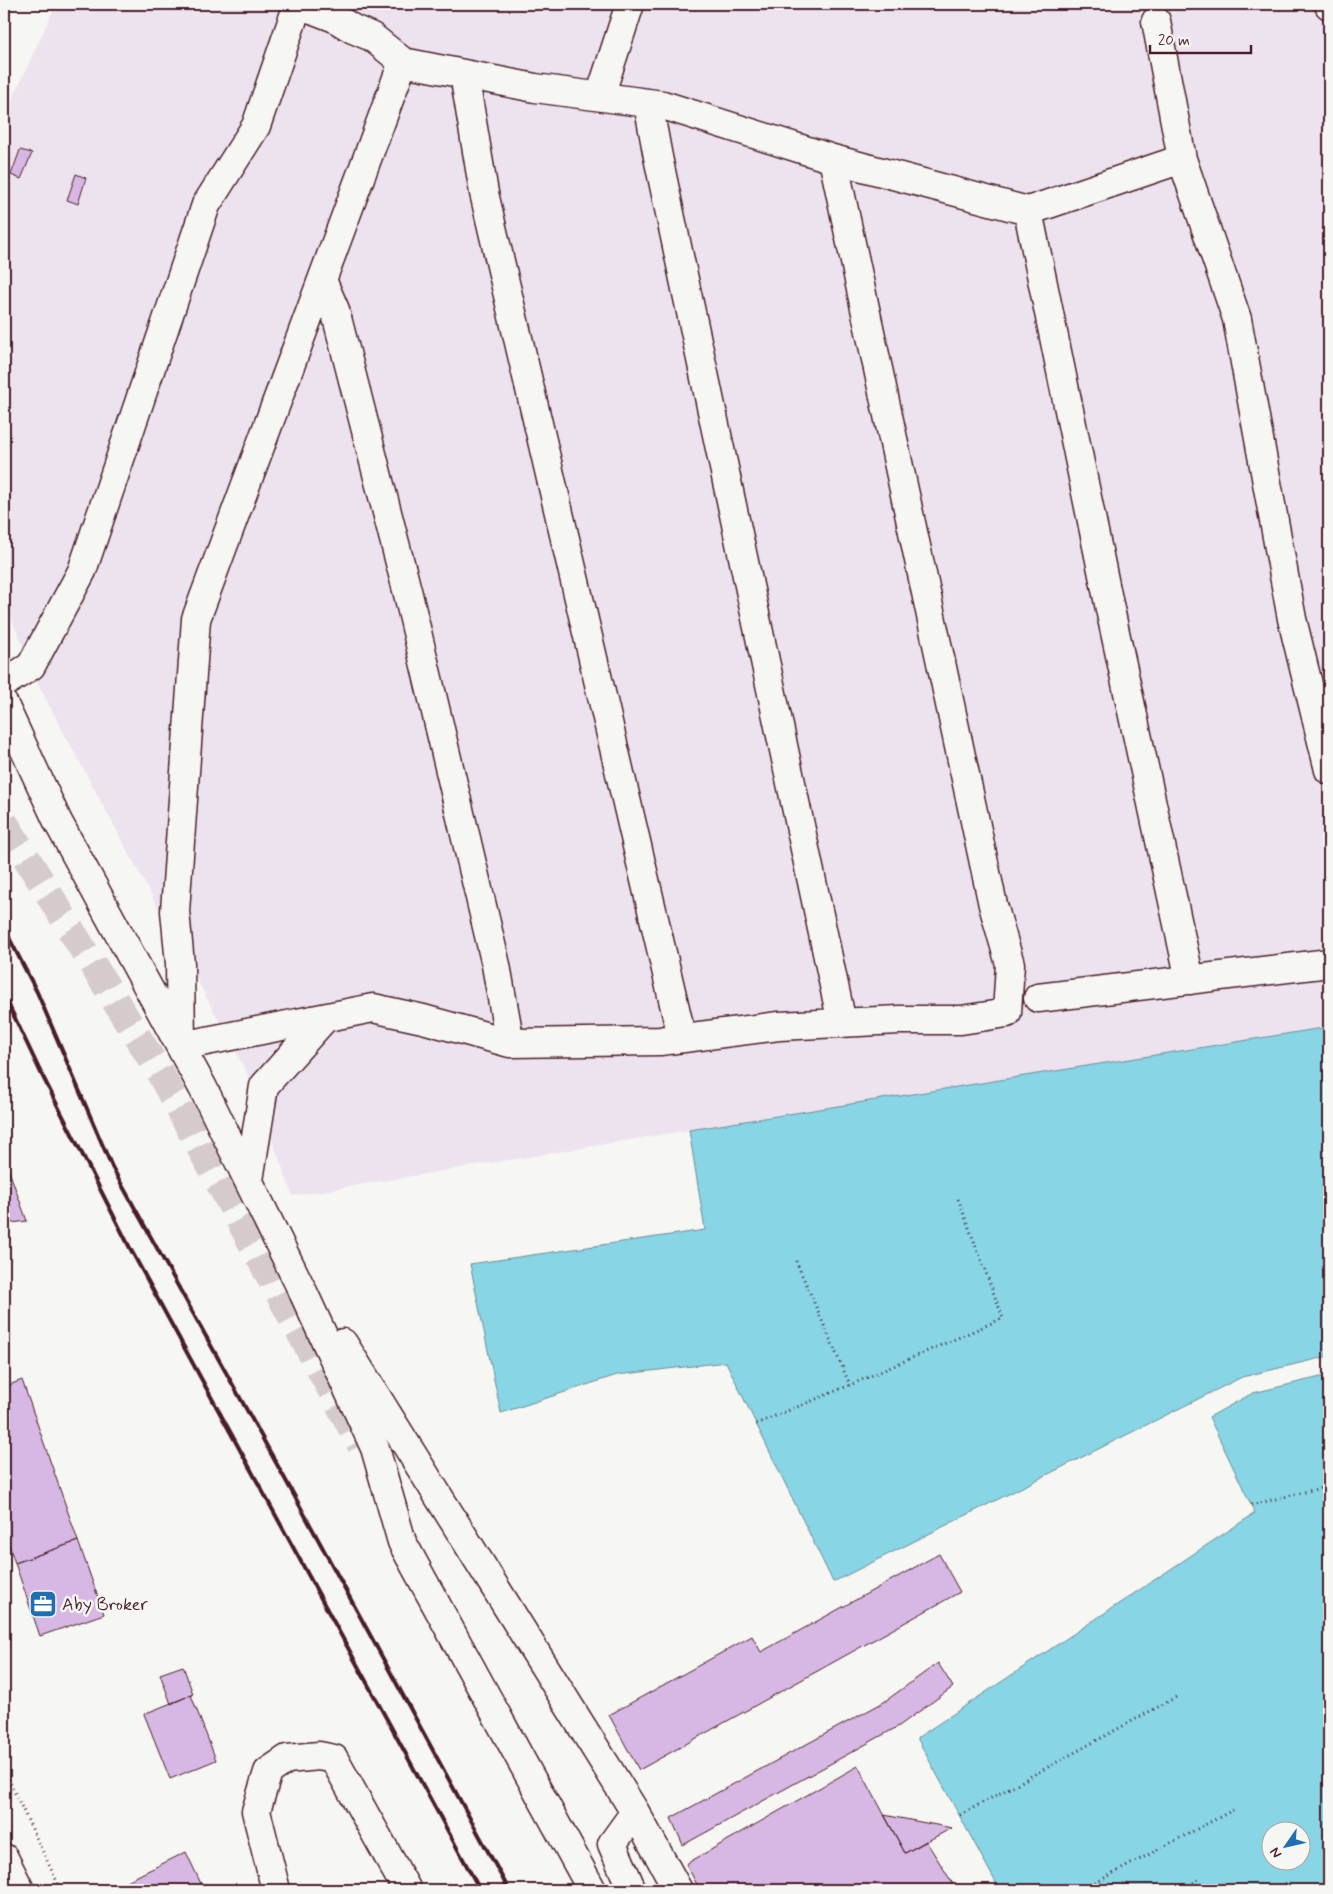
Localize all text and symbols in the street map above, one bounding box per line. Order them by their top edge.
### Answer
scale bar [1150,22,1252,54]
text: 20 m [1158,31,1190,51]
office icon: Aby Broker [28,1589,58,1619]
place label: Aby Broker [62,1593,148,1617]
north arrow [1260,1822,1310,1872]
text: N [1266,1844,1286,1862]

